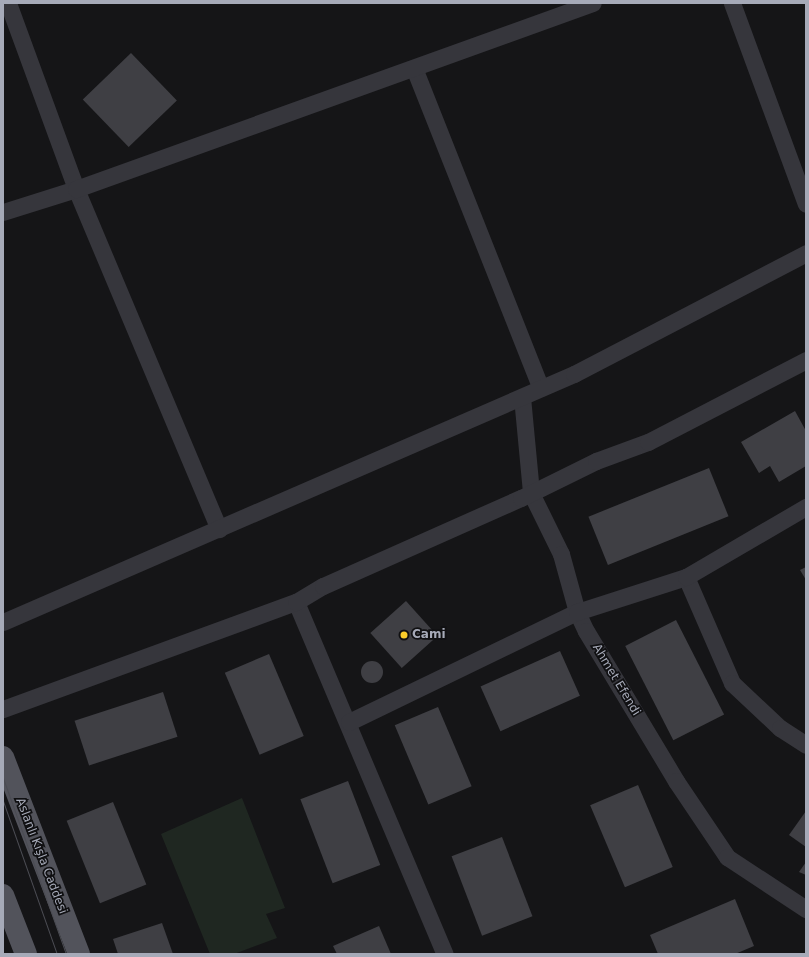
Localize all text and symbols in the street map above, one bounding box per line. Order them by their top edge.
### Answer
place label: Cami [412,628,446,642]
marker: Cami [399,630,409,640]
street label: Ahmet Efendi [589,642,643,718]
street label: Aslanlı Kışla Caddesi [12,796,70,916]

